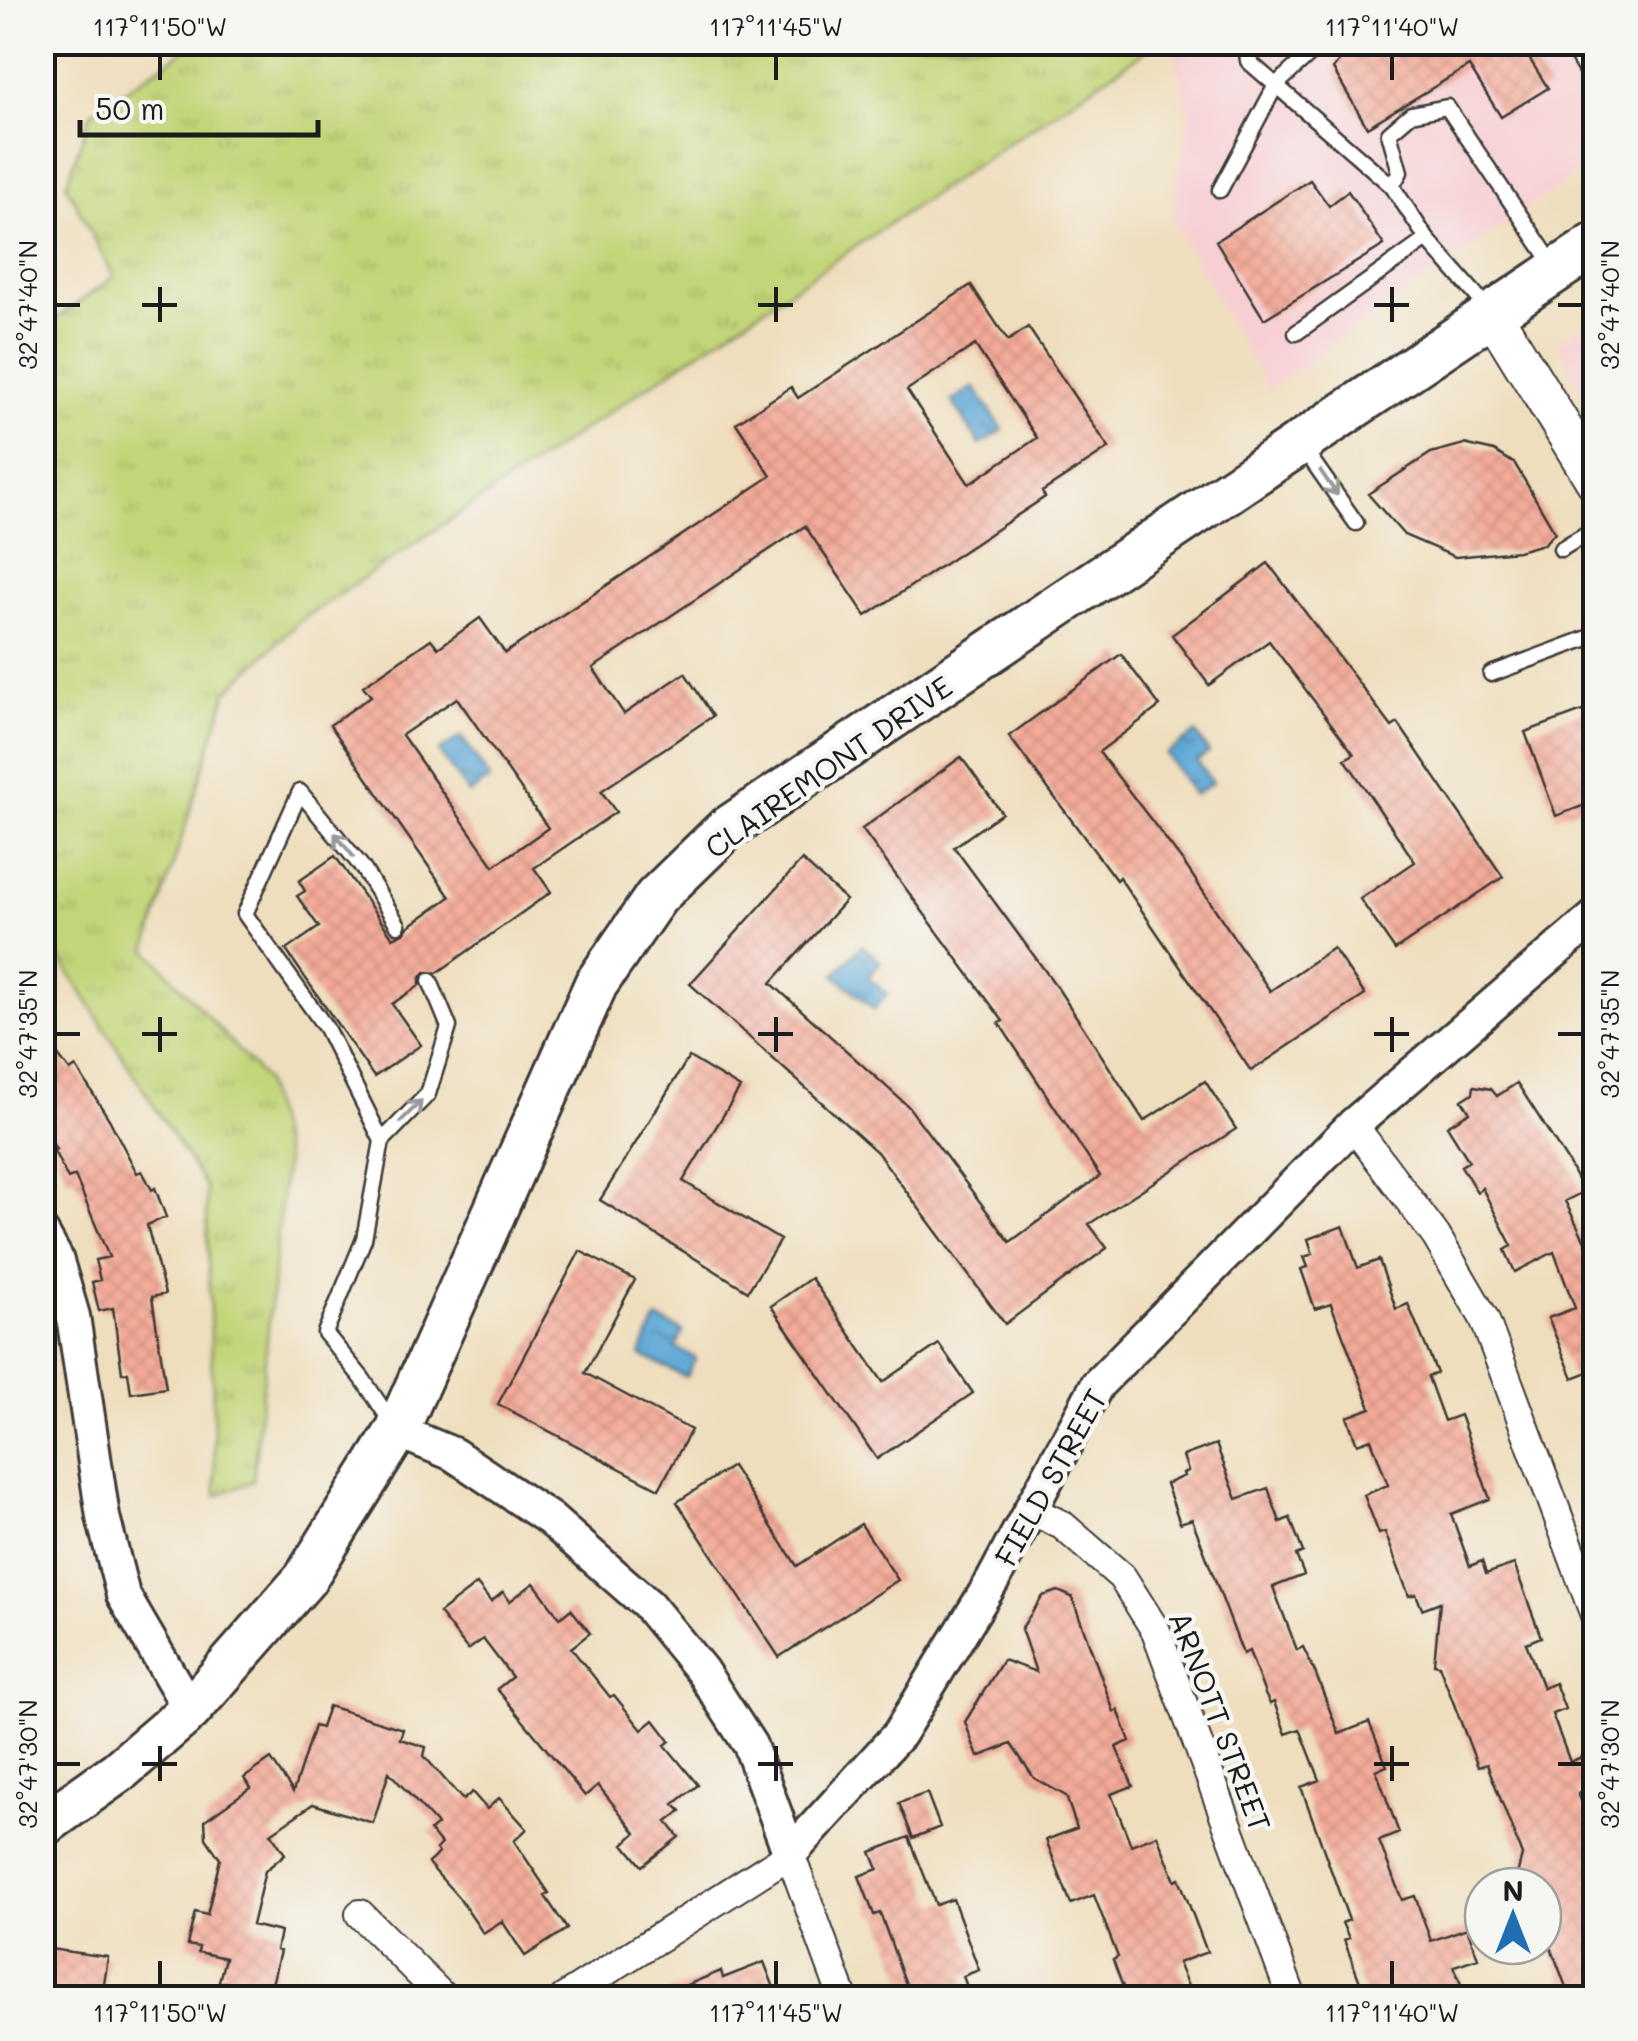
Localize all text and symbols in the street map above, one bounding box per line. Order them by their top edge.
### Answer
text: 117°11'50"W [93,10,227,42]
text: 117°11'45"W [709,10,843,42]
text: 117°11'40"W [1325,10,1459,42]
scale bar [80,75,318,137]
text: 50 m [95,88,165,128]
text: 32°47'40"N [11,240,43,370]
text: 32°47'40"N [1593,240,1625,370]
one-way arrow [1318,469,1339,497]
street label: CLAIREMONT DRIVE [696,666,960,866]
one-way arrow [333,832,355,858]
text: 32°47'35"N [11,970,43,1098]
text: 32°47'35"N [1593,970,1625,1098]
one-way arrow [399,1100,423,1124]
street label: FIELD STREET [985,1381,1115,1573]
street label: ARNOTT STREET [1161,1605,1281,1837]
text: 32°47'30"N [11,1699,43,1829]
text: 32°47'30"N [1593,1699,1625,1829]
north arrow [1463,1866,1563,1966]
text: N [1502,1872,1524,1908]
text: 117°11'50"W [93,1996,227,2028]
text: 117°11'45"W [709,1996,843,2028]
text: 117°11'40"W [1325,1996,1459,2028]

